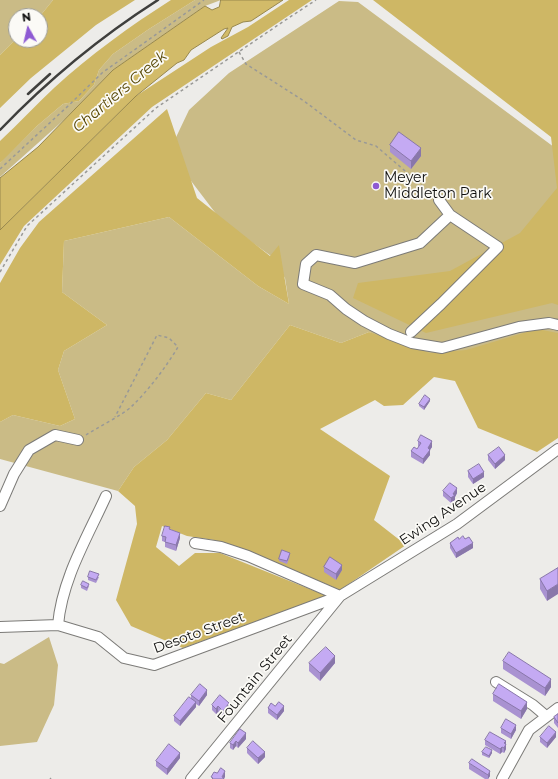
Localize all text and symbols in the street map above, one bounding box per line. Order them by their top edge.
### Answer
north arrow [8,8,48,48]
text: N [21,10,32,25]
water label: Chartiers Creek [69,47,171,137]
place label: Meyer Middleton Park [384,170,492,202]
marker: Meyer Middleton Park [371,181,381,191]
street label: Ewing Avenue [397,479,489,549]
street label: Desoto Street [151,609,247,657]
street label: Fountain Street [214,631,296,727]

